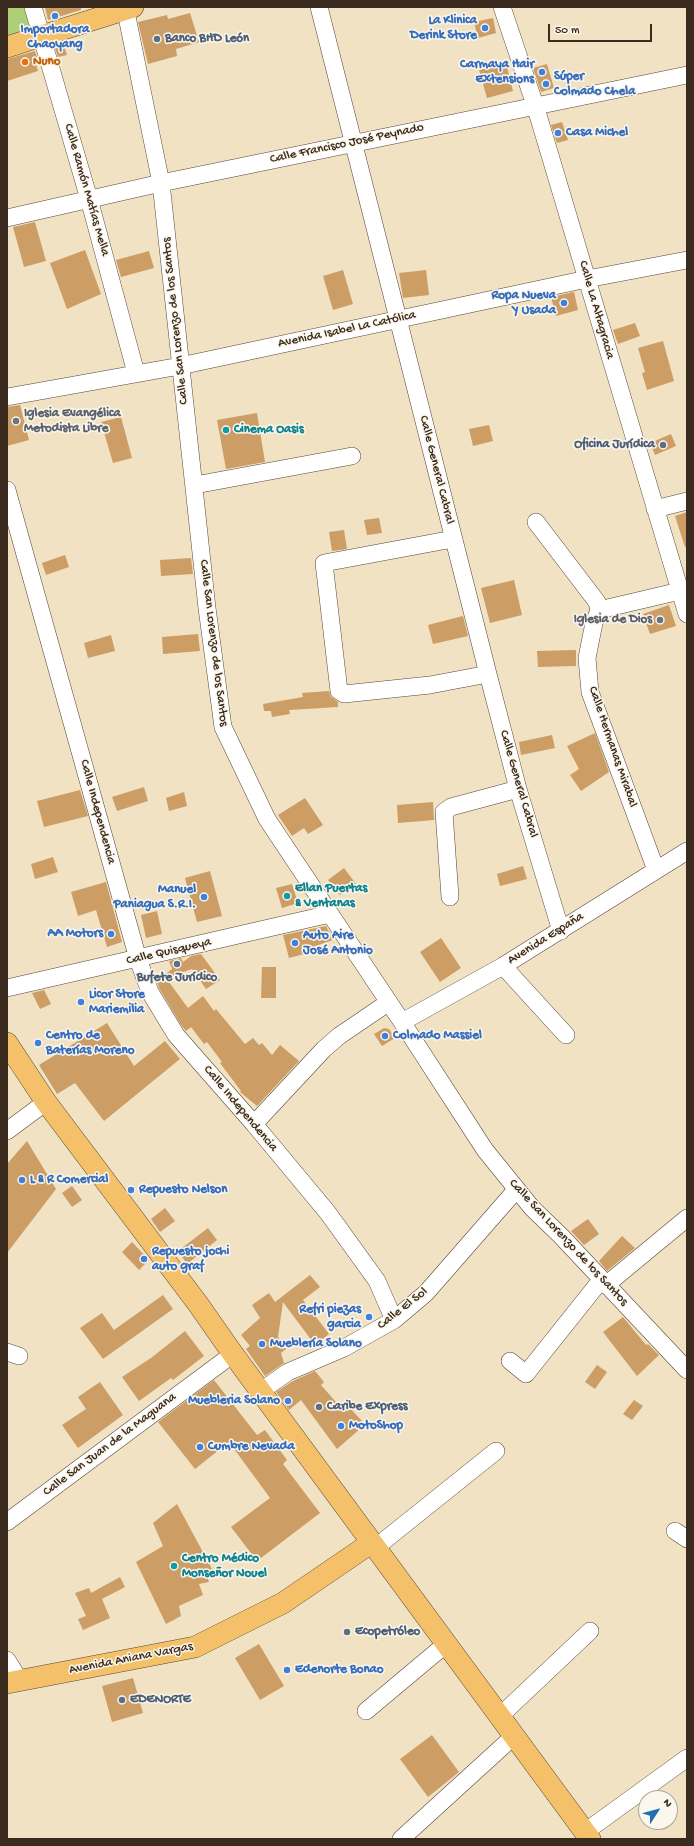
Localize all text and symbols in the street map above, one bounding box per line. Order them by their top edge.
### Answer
marker: Importadora Chaoyang [50,11,60,21]
place label: La Klinica Derink Store [410,13,477,44]
scale bar [550,16,654,42]
place label: Importadora Chaoyang [21,22,89,53]
marker: La Klinica Derink Store [480,23,490,33]
text: 50 m [555,24,580,38]
place label: Banco BHD León [165,31,249,47]
marker: Banco BHD León [152,34,162,44]
place label: Nuno [33,54,61,70]
marker: Nuno [20,57,30,67]
place label: Carmaya Hair Extensions [460,57,534,88]
marker: Carmaya Hair Extensions [537,67,547,77]
place label: Súper Colmado Chela [554,69,635,100]
marker: Súper Colmado Chela [541,79,551,89]
street label: Calle Francisco José Peynado [269,120,425,168]
street label: Calle Ramón Matías Mella [60,122,112,258]
place label: Casa Michel [566,125,628,141]
marker: Casa Michel [553,128,563,138]
street label: Calle San Lorenzo de los Santos [159,237,193,405]
street label: Calle La Altagracia [575,259,617,361]
place label: Ropa Nueva Y Usada [492,288,556,319]
marker: Ropa Nueva Y Usada [559,298,569,308]
street label: Avenida Isabel La Católica [277,308,417,352]
place label: Iglesia Evangélica Metodista Libre [24,406,121,437]
street label: Calle General Cabral [415,414,457,526]
marker: Iglesia Evangélica Metodista Libre [11,416,21,426]
place label: Cinema Oasis [234,422,304,438]
marker: Cinema Oasis [221,425,231,435]
place label: Oficina Jurídica [574,437,655,453]
marker: Oficina Jurídica [658,440,668,450]
street label: Calle San Lorenzo de los Santos [195,559,231,727]
place label: Iglesia de Dios [574,612,652,628]
marker: Iglesia de Dios [655,615,665,625]
street label: Calle Hermanas Mirabal [584,685,640,809]
street label: Calle General Cabral [495,728,541,840]
street label: Calle Independencia [76,758,118,866]
place label: Ellan Puertas & Ventanas [295,881,367,912]
place label: Manuel Paniagua S.R.I. [113,882,196,913]
marker: Ellan Puertas & Ventanas [282,891,292,901]
marker: Manuel Paniagua S.R.I. [199,892,209,902]
street label: Avenida España [505,909,587,969]
place label: AA Motors [47,926,103,942]
place label: Auto Aire José Antonio [303,928,373,959]
marker: AA Motors [106,929,116,939]
street label: Calle Quisqueya [125,935,213,969]
marker: Auto Aire José Antonio [290,938,300,948]
marker: Bufete Jurídico [172,959,182,969]
place label: Bufete Jurídico [137,970,217,986]
place label: Licor Store Mariemilia [89,987,145,1018]
marker: Licor Store Mariemilia [76,997,86,1007]
place label: Centro de Baterías Moreno [46,1028,134,1059]
place label: Colmado Massiel [393,1028,482,1044]
marker: Colmado Massiel [380,1031,390,1041]
marker: Centro de Baterías Moreno [33,1038,43,1048]
street label: Calle Independencia [199,1063,281,1155]
place label: L & R Comercial [30,1172,108,1188]
marker: L & R Comercial [17,1175,27,1185]
street label: Calle San Lorenzo de los Santos [505,1176,631,1310]
place label: Repuesto Nelson [139,1182,227,1198]
marker: Repuesto Nelson [126,1185,136,1195]
place label: Repuesto jochi auto graf [152,1244,229,1275]
marker: Repuesto jochi auto graf [139,1254,149,1264]
street label: Calle El Sol [375,1285,431,1333]
place label: Refri piezas garcia [299,1302,361,1333]
marker: Refri piezas garcia [364,1312,374,1322]
place label: Mueblería Solano [270,1336,362,1352]
marker: Mueblería Solano [257,1339,267,1349]
street label: Calle San Juan de la Maguana [40,1390,180,1500]
place label: Muebleria Solano [188,1393,280,1409]
marker: Muebleria Solano [283,1396,293,1406]
place label: Caribe Express [327,1399,408,1415]
marker: Caribe Express [314,1402,324,1412]
place label: MotoShop [349,1418,403,1434]
marker: MotoShop [336,1421,346,1431]
place label: Cumbre Nevada [208,1439,295,1455]
marker: Cumbre Nevada [195,1442,205,1452]
place label: Centro Médico Monseñor Nouel [182,1551,267,1582]
marker: Centro Médico Monseñor Nouel [169,1561,179,1571]
place label: Ecopetróleo [355,1624,420,1640]
marker: Ecopetróleo [342,1627,352,1637]
street label: Avenida Aniana Vargas [68,1639,194,1679]
place label: Edenorte Bonao [295,1662,384,1678]
marker: Edenorte Bonao [282,1665,292,1675]
place label: EDENORTE [130,1692,191,1708]
marker: EDENORTE [117,1695,127,1705]
north arrow [638,1790,678,1830]
text: N [660,1797,674,1810]

